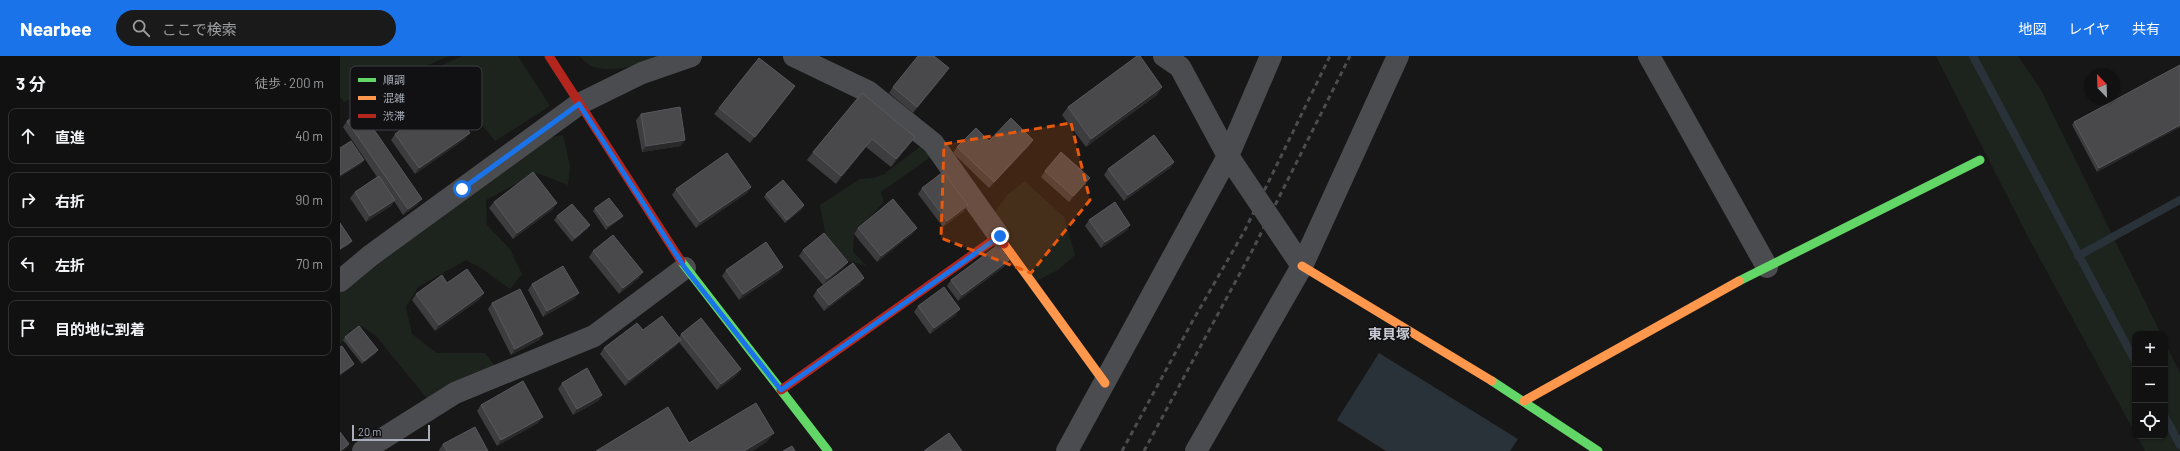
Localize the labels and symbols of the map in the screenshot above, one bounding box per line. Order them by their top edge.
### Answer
legend [350,66,482,130]
north arrow [2084,68,2120,104]
text: 順調 [383,73,405,86]
text: 混雑 [383,91,405,104]
text: 渋滞 [383,109,405,122]
route start [453,180,471,198]
route end [991,227,1009,245]
district label: 東貝塚 [1368,325,1410,342]
scale bar [352,423,430,442]

